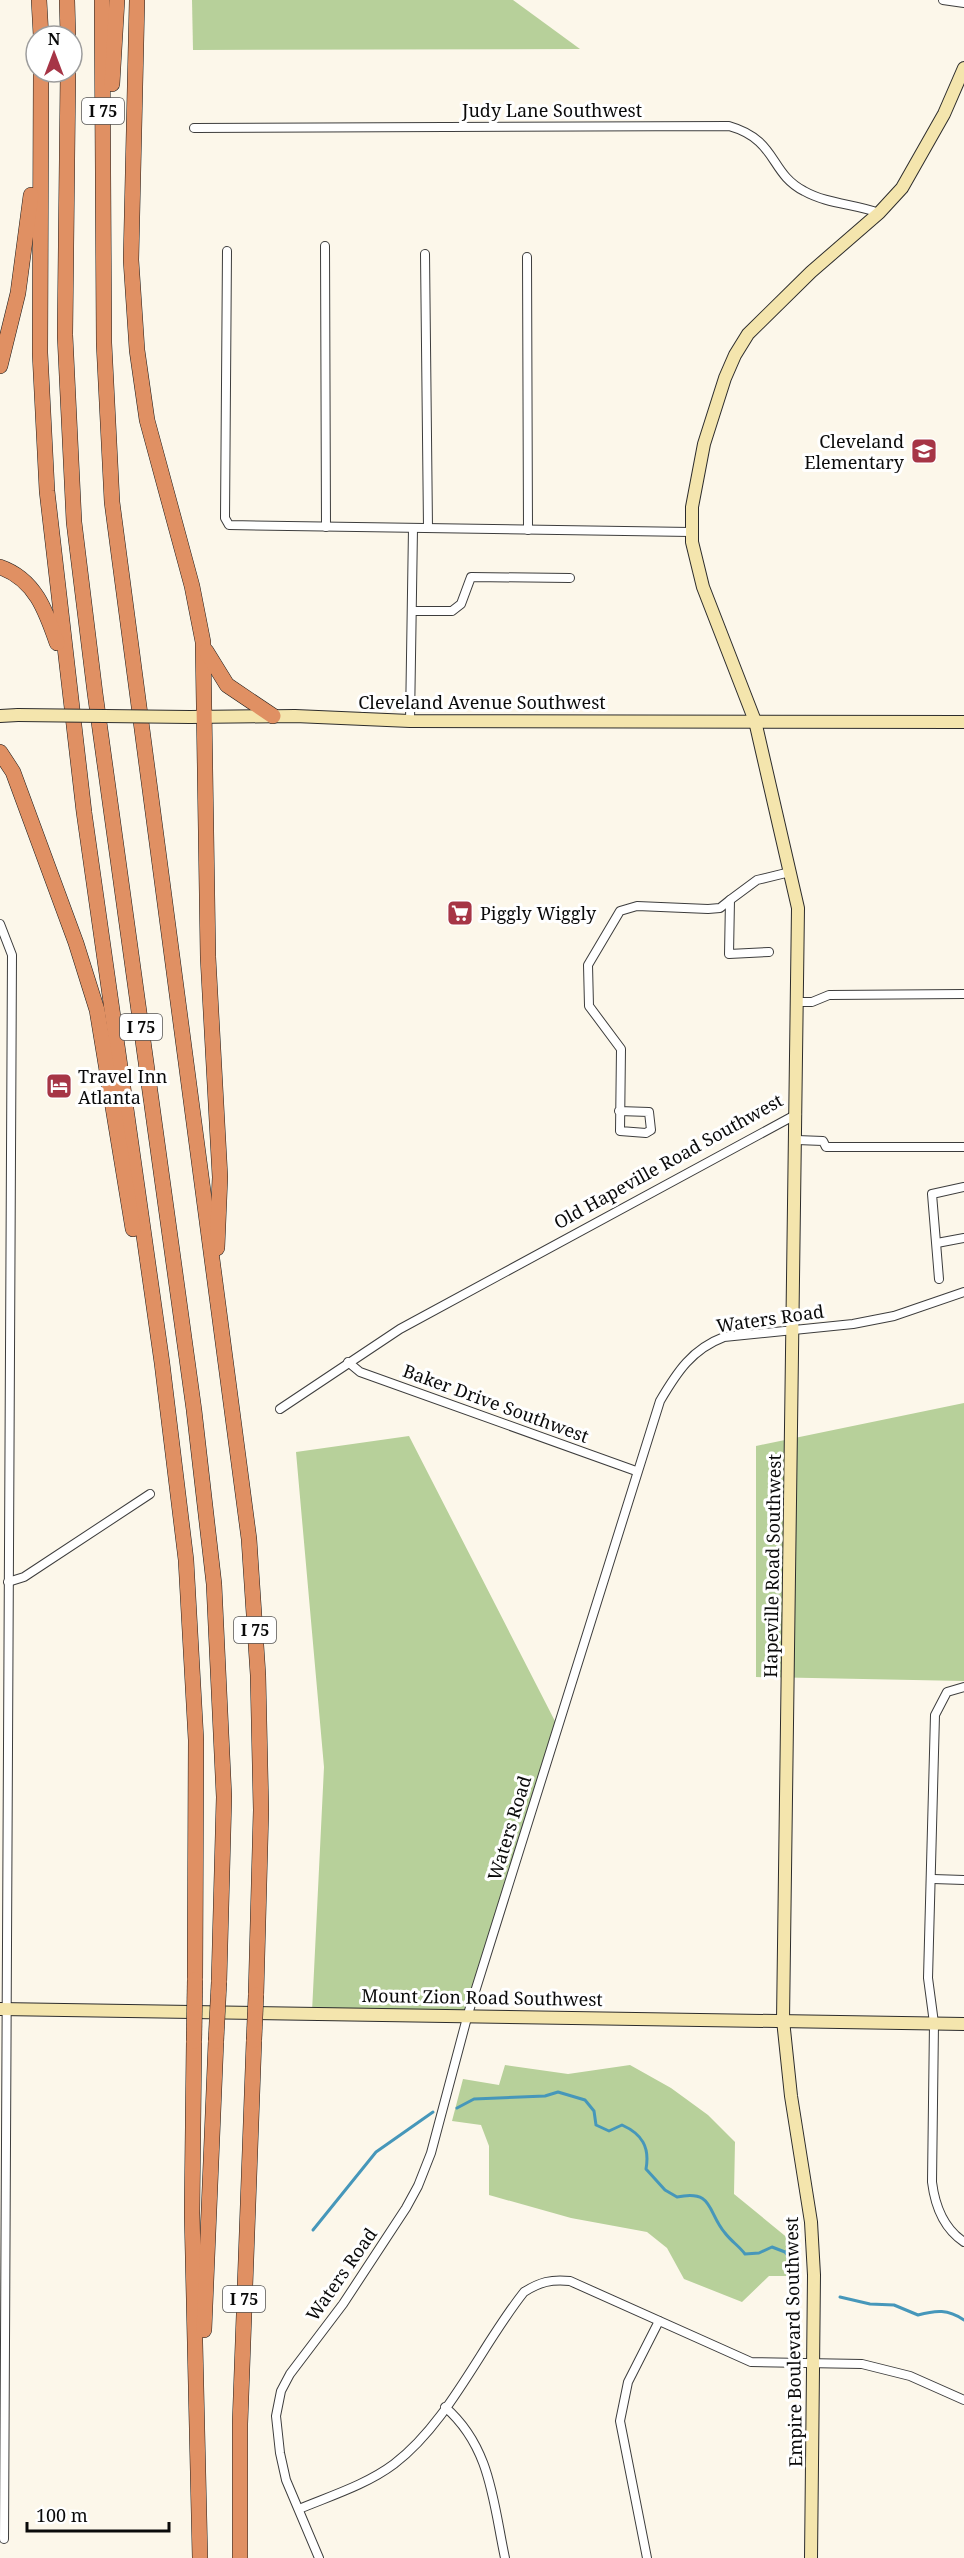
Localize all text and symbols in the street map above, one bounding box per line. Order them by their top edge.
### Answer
north arrow [24,24,84,84]
text: N [48,28,61,50]
road number: I 75 [82,98,124,124]
street label: Judy Lane Southwest [461,98,642,122]
place label: Cleveland Elementary [804,429,905,474]
school or university icon: Cleveland Elementary [909,436,939,466]
street label: Cleveland Avenue Southwest [358,690,606,714]
supermarket icon: Piggly Wiggly [445,898,475,928]
place label: Piggly Wiggly [480,901,597,925]
road number: I 75 [120,1014,162,1040]
place label: Travel Inn Atlanta [78,1064,168,1109]
hotel icon: Travel Inn Atlanta [44,1071,74,1101]
street label: Old Hapeville Road Southwest [549,1088,787,1234]
street label: Waters Road [715,1299,825,1337]
street label: Baker Drive Southwest [400,1358,592,1448]
street label: Hapeville Road Southwest [758,1454,786,1678]
road number: I 75 [234,1617,276,1643]
street label: Waters Road [482,1773,536,1883]
street label: Mount Zion Road Southwest [361,1983,603,2011]
street label: Empire Boulevard Southwest [779,2217,807,2467]
street label: Waters Road [300,2223,382,2325]
road number: I 75 [223,2286,265,2312]
scale bar [27,2495,170,2533]
text: 100 m [36,2503,88,2527]

